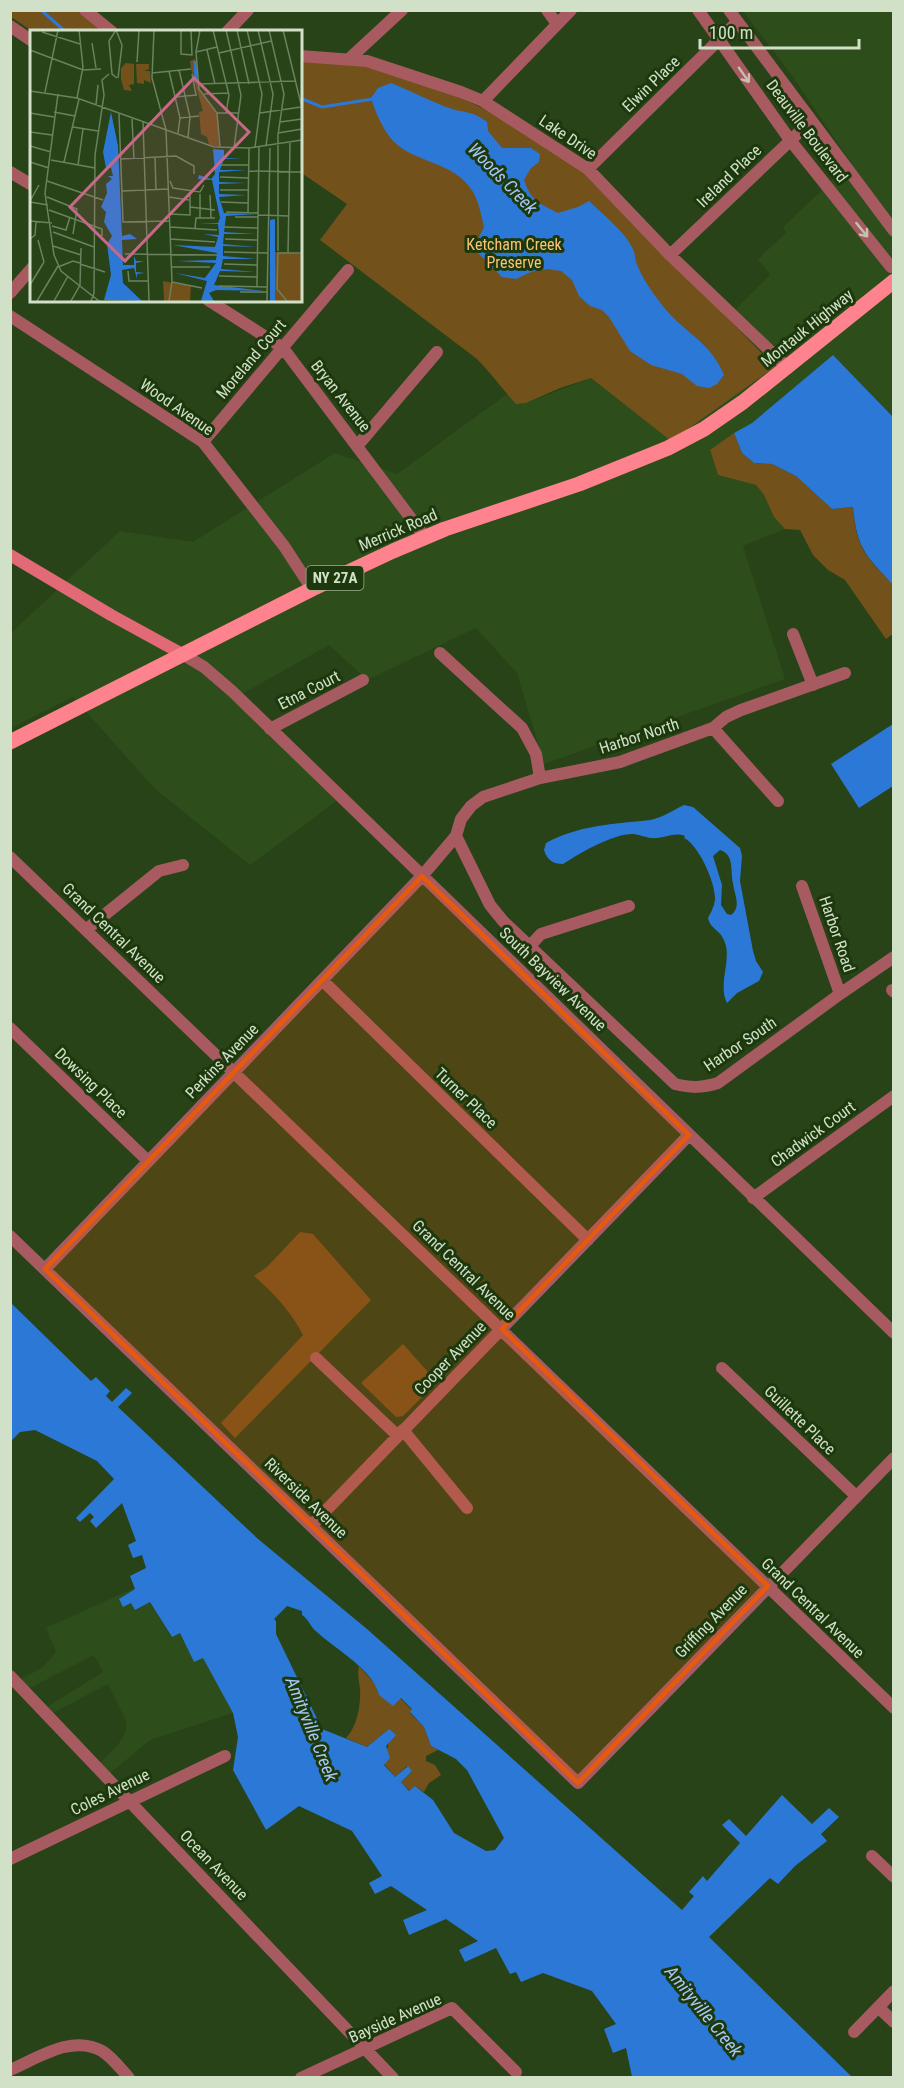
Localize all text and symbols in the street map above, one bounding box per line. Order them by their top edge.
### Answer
scale bar [700,12,859,50]
text: 100 m [709,22,753,43]
inset map [30,30,302,302]
street label: Elwin Place [618,52,684,116]
one-way arrow [738,67,750,83]
street label: Deauville Boulevard [762,76,852,186]
street label: Lake Drive [536,111,600,163]
water label: Woods Creek [464,138,543,219]
street label: Ireland Place [693,141,765,211]
one-way arrow [856,222,869,238]
park label: Ketcham Creek Preserve [466,235,562,272]
street label: Montauk Highway [757,285,857,371]
street label: Moreland Court [212,315,290,403]
street label: Bryan Avenue [307,356,375,436]
street label: Wood Avenue [136,375,218,439]
street label: Merrick Road [356,505,440,555]
road number: NY 27A [306,566,364,590]
street label: Etna Court [275,666,343,714]
street label: Harbor North [597,714,681,758]
street label: Grand Central Avenue [59,879,169,987]
street label: Harbor Road [815,894,859,974]
street label: South Bayview Avenue [496,923,610,1035]
street label: Harbor South [700,1013,780,1075]
street label: Perkins Avenue [182,1020,262,1102]
street label: Dowsing Place [51,1044,131,1122]
street label: Turner Place [431,1064,501,1132]
street label: Chadwick Court [767,1097,859,1171]
street label: Grand Central Avenue [409,1216,519,1324]
street label: Cooper Avenue [410,1317,490,1399]
street label: Guillette Place [761,1381,839,1459]
street label: Riverside Avenue [261,1454,351,1542]
street label: Grand Central Avenue [758,1554,868,1662]
street label: Griffing Avenue [671,1580,751,1662]
water label: Amityville Creek [281,1673,343,1785]
street label: Coles Avenue [67,1765,153,1819]
street label: Ocean Avenue [176,1826,252,1904]
water label: Amityville Creek [660,1961,748,2062]
street label: Bayside Avenue [346,1989,444,2047]

